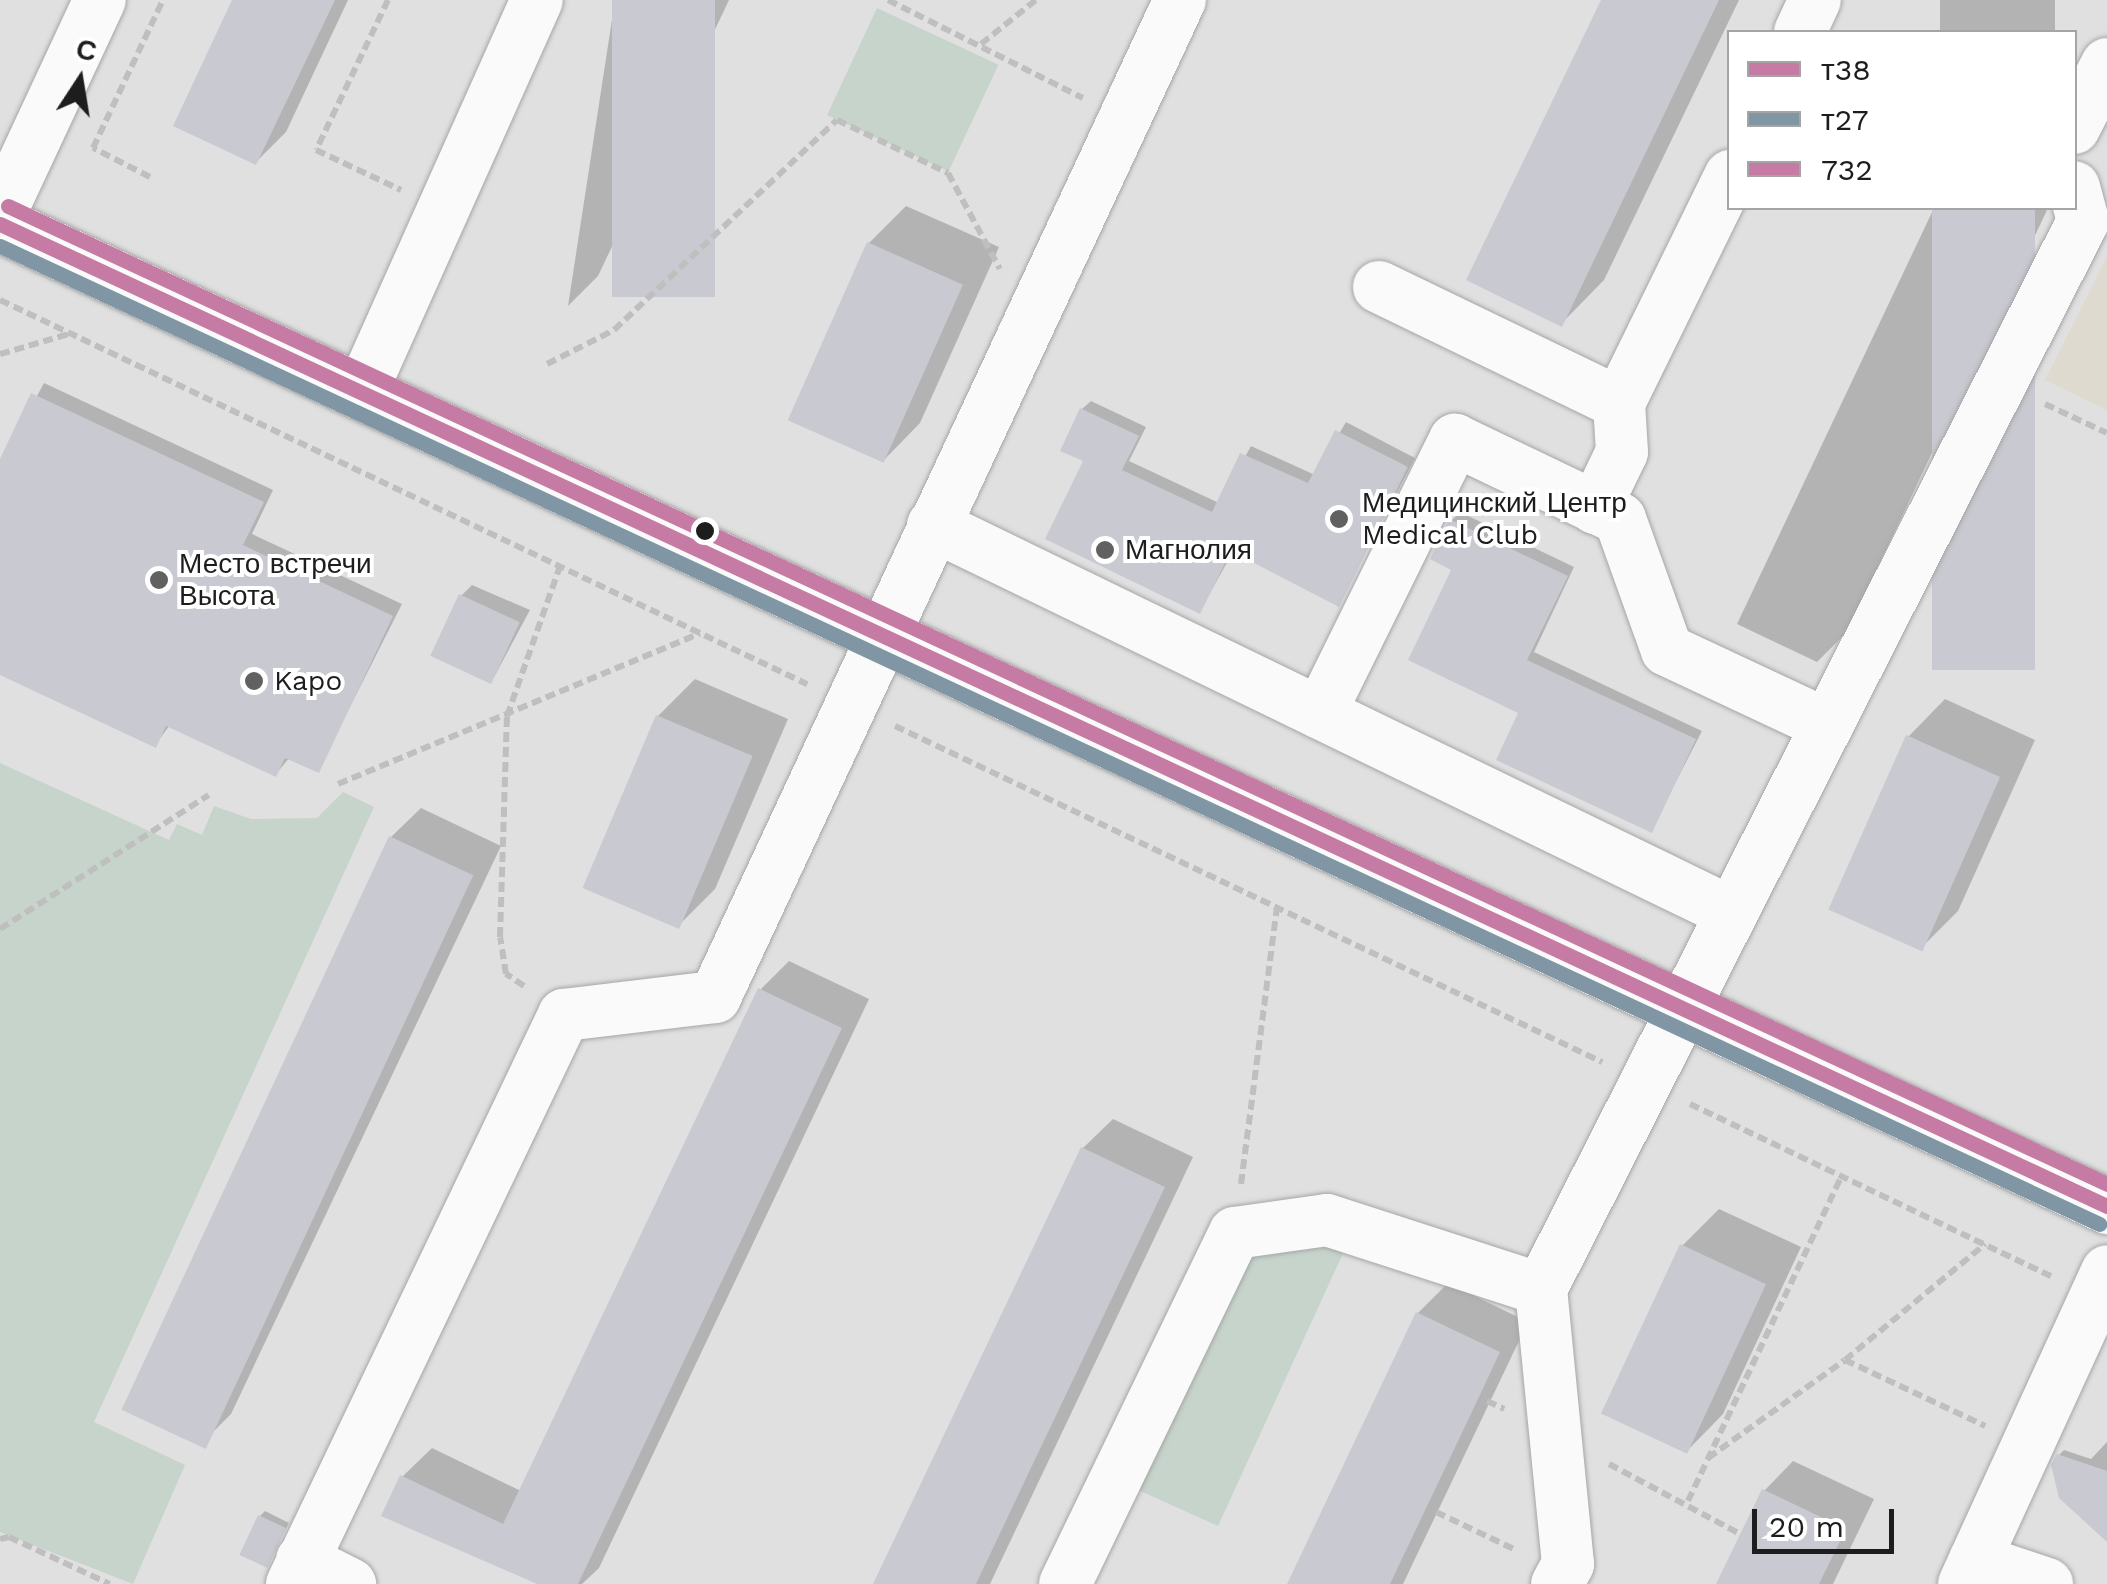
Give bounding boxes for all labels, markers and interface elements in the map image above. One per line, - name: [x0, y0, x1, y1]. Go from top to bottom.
- north arrow: [30, 30, 130, 130]
- legend: [1727, 30, 2077, 210]
- text: С: [73, 32, 100, 68]
- text: т38: [1821, 52, 1871, 87]
- text: т27: [1821, 102, 1868, 137]
- text: 732: [1821, 152, 1873, 187]
- place label: Медицинский Центр Medical Club: [1362, 486, 1627, 552]
- marker: Медицинский Центр Medical Club: [1326, 506, 1352, 532]
- unlabelled marker: [695, 521, 715, 541]
- place label: Магнолия: [1125, 533, 1252, 567]
- marker: Магнолия: [1094, 539, 1116, 561]
- place label: Место встречи Высота: [179, 547, 372, 613]
- marker: Место встречи Высота: [148, 569, 170, 591]
- place label: Kapo: [274, 664, 342, 698]
- marker: Kapo: [243, 670, 265, 692]
- scale bar: [1757, 1489, 1900, 1551]
- text: 20 m: [1769, 1509, 1844, 1544]

